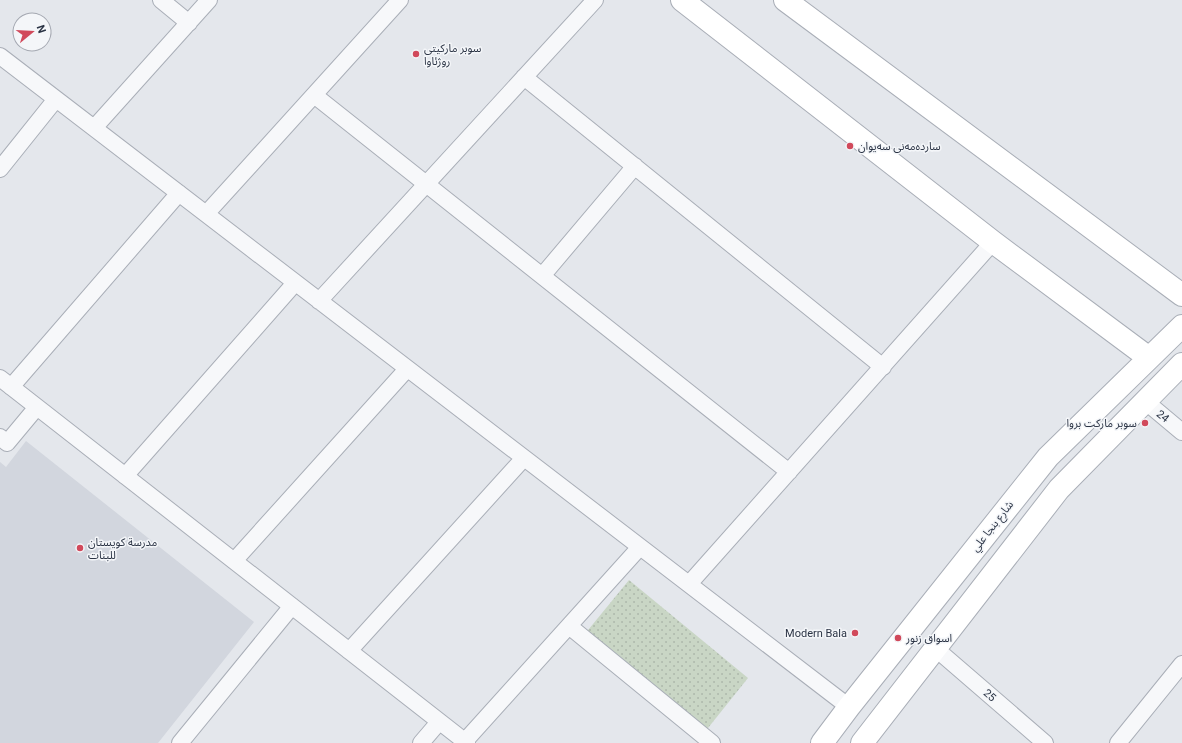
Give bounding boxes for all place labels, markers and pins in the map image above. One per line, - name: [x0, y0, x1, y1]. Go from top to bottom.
- place label: سوبر ماركيتى روژئاوا: [424, 42, 482, 68]
- marker: سوبر ماركيتى روژئاوا: [411, 49, 421, 59]
- place label: ساردەمەنی سەیوان: [858, 140, 941, 153]
- marker: ساردەمەنی سەیوان: [845, 141, 855, 151]
- place label: سوبر ماركت بروا: [1066, 417, 1137, 430]
- marker: سوبر ماركت بروا: [1140, 418, 1150, 428]
- place label: مدرسة كويستان للبنات: [88, 536, 157, 562]
- marker: مدرسة كويستان للبنات: [75, 543, 85, 553]
- place label: Modern Bala: [785, 627, 847, 640]
- marker: Modern Bala: [850, 628, 860, 638]
- place label: اسواق زنور: [905, 632, 952, 645]
- marker: اسواق زنور: [893, 633, 903, 643]

